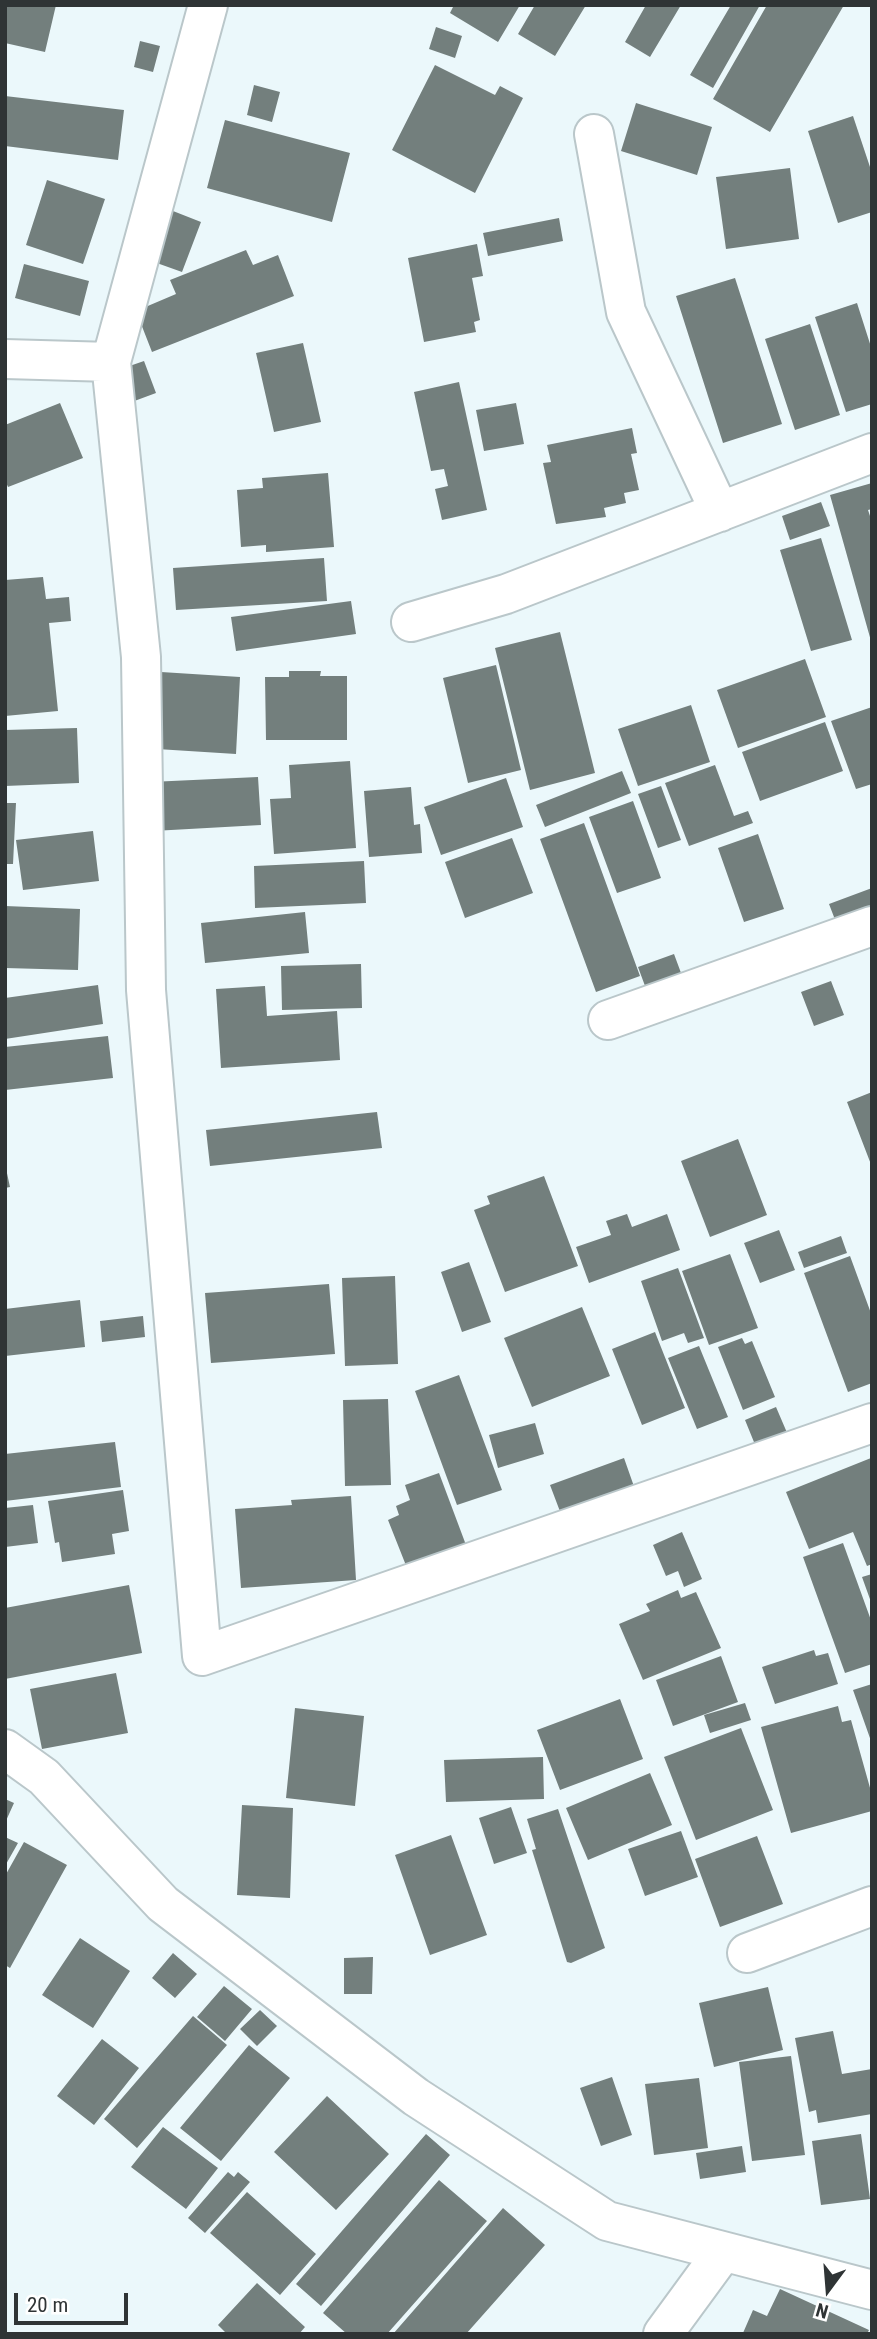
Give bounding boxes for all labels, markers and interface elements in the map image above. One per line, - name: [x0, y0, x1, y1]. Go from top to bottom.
- north arrow: [793, 2255, 863, 2325]
- scale bar: [18, 2280, 131, 2324]
- text: 20 m: [27, 2293, 68, 2317]
- text: N: [813, 2298, 831, 2323]

